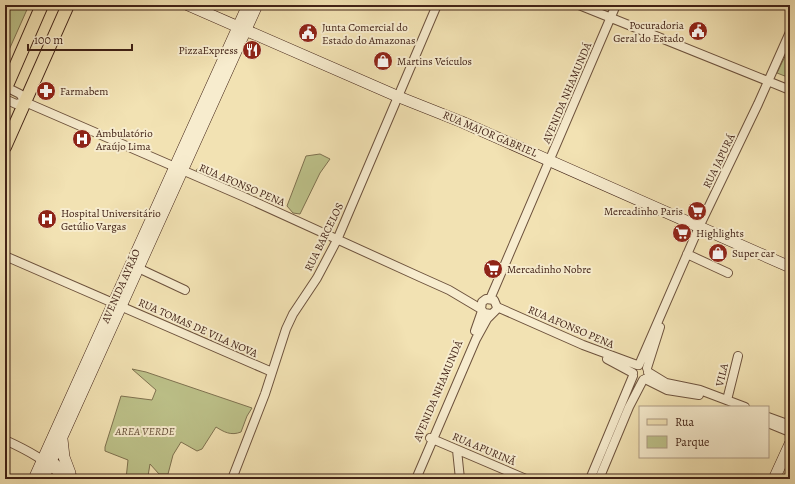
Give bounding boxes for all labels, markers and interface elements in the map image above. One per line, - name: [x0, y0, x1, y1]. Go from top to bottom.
- place label: Pocuradoria Geral do Estado: [613, 18, 685, 46]
- place label: Junta Comercial do Estado do Amazonas: [322, 20, 415, 48]
- public building icon: Pocuradoria Geral do Estado: [687, 20, 709, 42]
- public building icon: Junta Comercial do Estado do Amazonas: [297, 22, 319, 44]
- scale bar: [28, 26, 132, 52]
- text: 100 m: [34, 32, 63, 48]
- restaurant icon: PizzaExpress: [241, 39, 263, 61]
- street label: AVENIDA NHAMUNDÁ: [538, 40, 595, 147]
- place label: PizzaExpress: [179, 43, 238, 58]
- shop icon: Martins Veículos: [372, 50, 394, 72]
- place label: Martins Veículos: [397, 54, 472, 69]
- pharmacy icon: Farmabem: [35, 80, 57, 102]
- place label: Farmabem: [60, 84, 108, 99]
- street label: RUA MAJOR GABRIEL: [440, 107, 540, 161]
- place label: Ambulatório Araújo Lima: [95, 126, 153, 154]
- hospital icon: Ambulatório Araújo Lima: [71, 128, 93, 150]
- street label: RUA JAPURÁ: [699, 131, 739, 191]
- street label: RUA AFONSO PENA: [197, 160, 288, 210]
- street label: RUA BARCELOS: [301, 200, 347, 274]
- supermarket icon: Mercadinho Paris: [686, 200, 708, 222]
- place label: Mercadinho Paris: [604, 204, 683, 219]
- place label: Hospital Universitário Getúlio Vargas: [61, 206, 161, 234]
- hospital icon: Hospital Universitário Getúlio Vargas: [36, 208, 58, 230]
- supermarket icon: Highlights: [671, 222, 693, 244]
- place label: Highlights: [696, 226, 744, 241]
- shop icon: Super car: [707, 242, 729, 264]
- street label: AVENIDA AYRÃO: [98, 246, 144, 326]
- place label: Super car: [732, 246, 775, 261]
- supermarket icon: Mercadinho Nobre: [482, 258, 504, 280]
- place label: Mercadinho Nobre: [507, 262, 591, 277]
- street label: RUA TOMAS DE VILA NOVA: [136, 295, 261, 361]
- street label: RUA AFONSO PENA: [526, 302, 617, 352]
- street label: AVENIDA NHAMUNDÁ: [409, 338, 466, 445]
- street label: VILA: [712, 362, 732, 389]
- legend: [639, 406, 769, 458]
- text: Rua: [675, 414, 694, 430]
- park label: AREA VERDE: [114, 424, 176, 439]
- street label: RUA APURINÃ: [450, 429, 518, 469]
- text: Parque: [675, 434, 710, 450]

